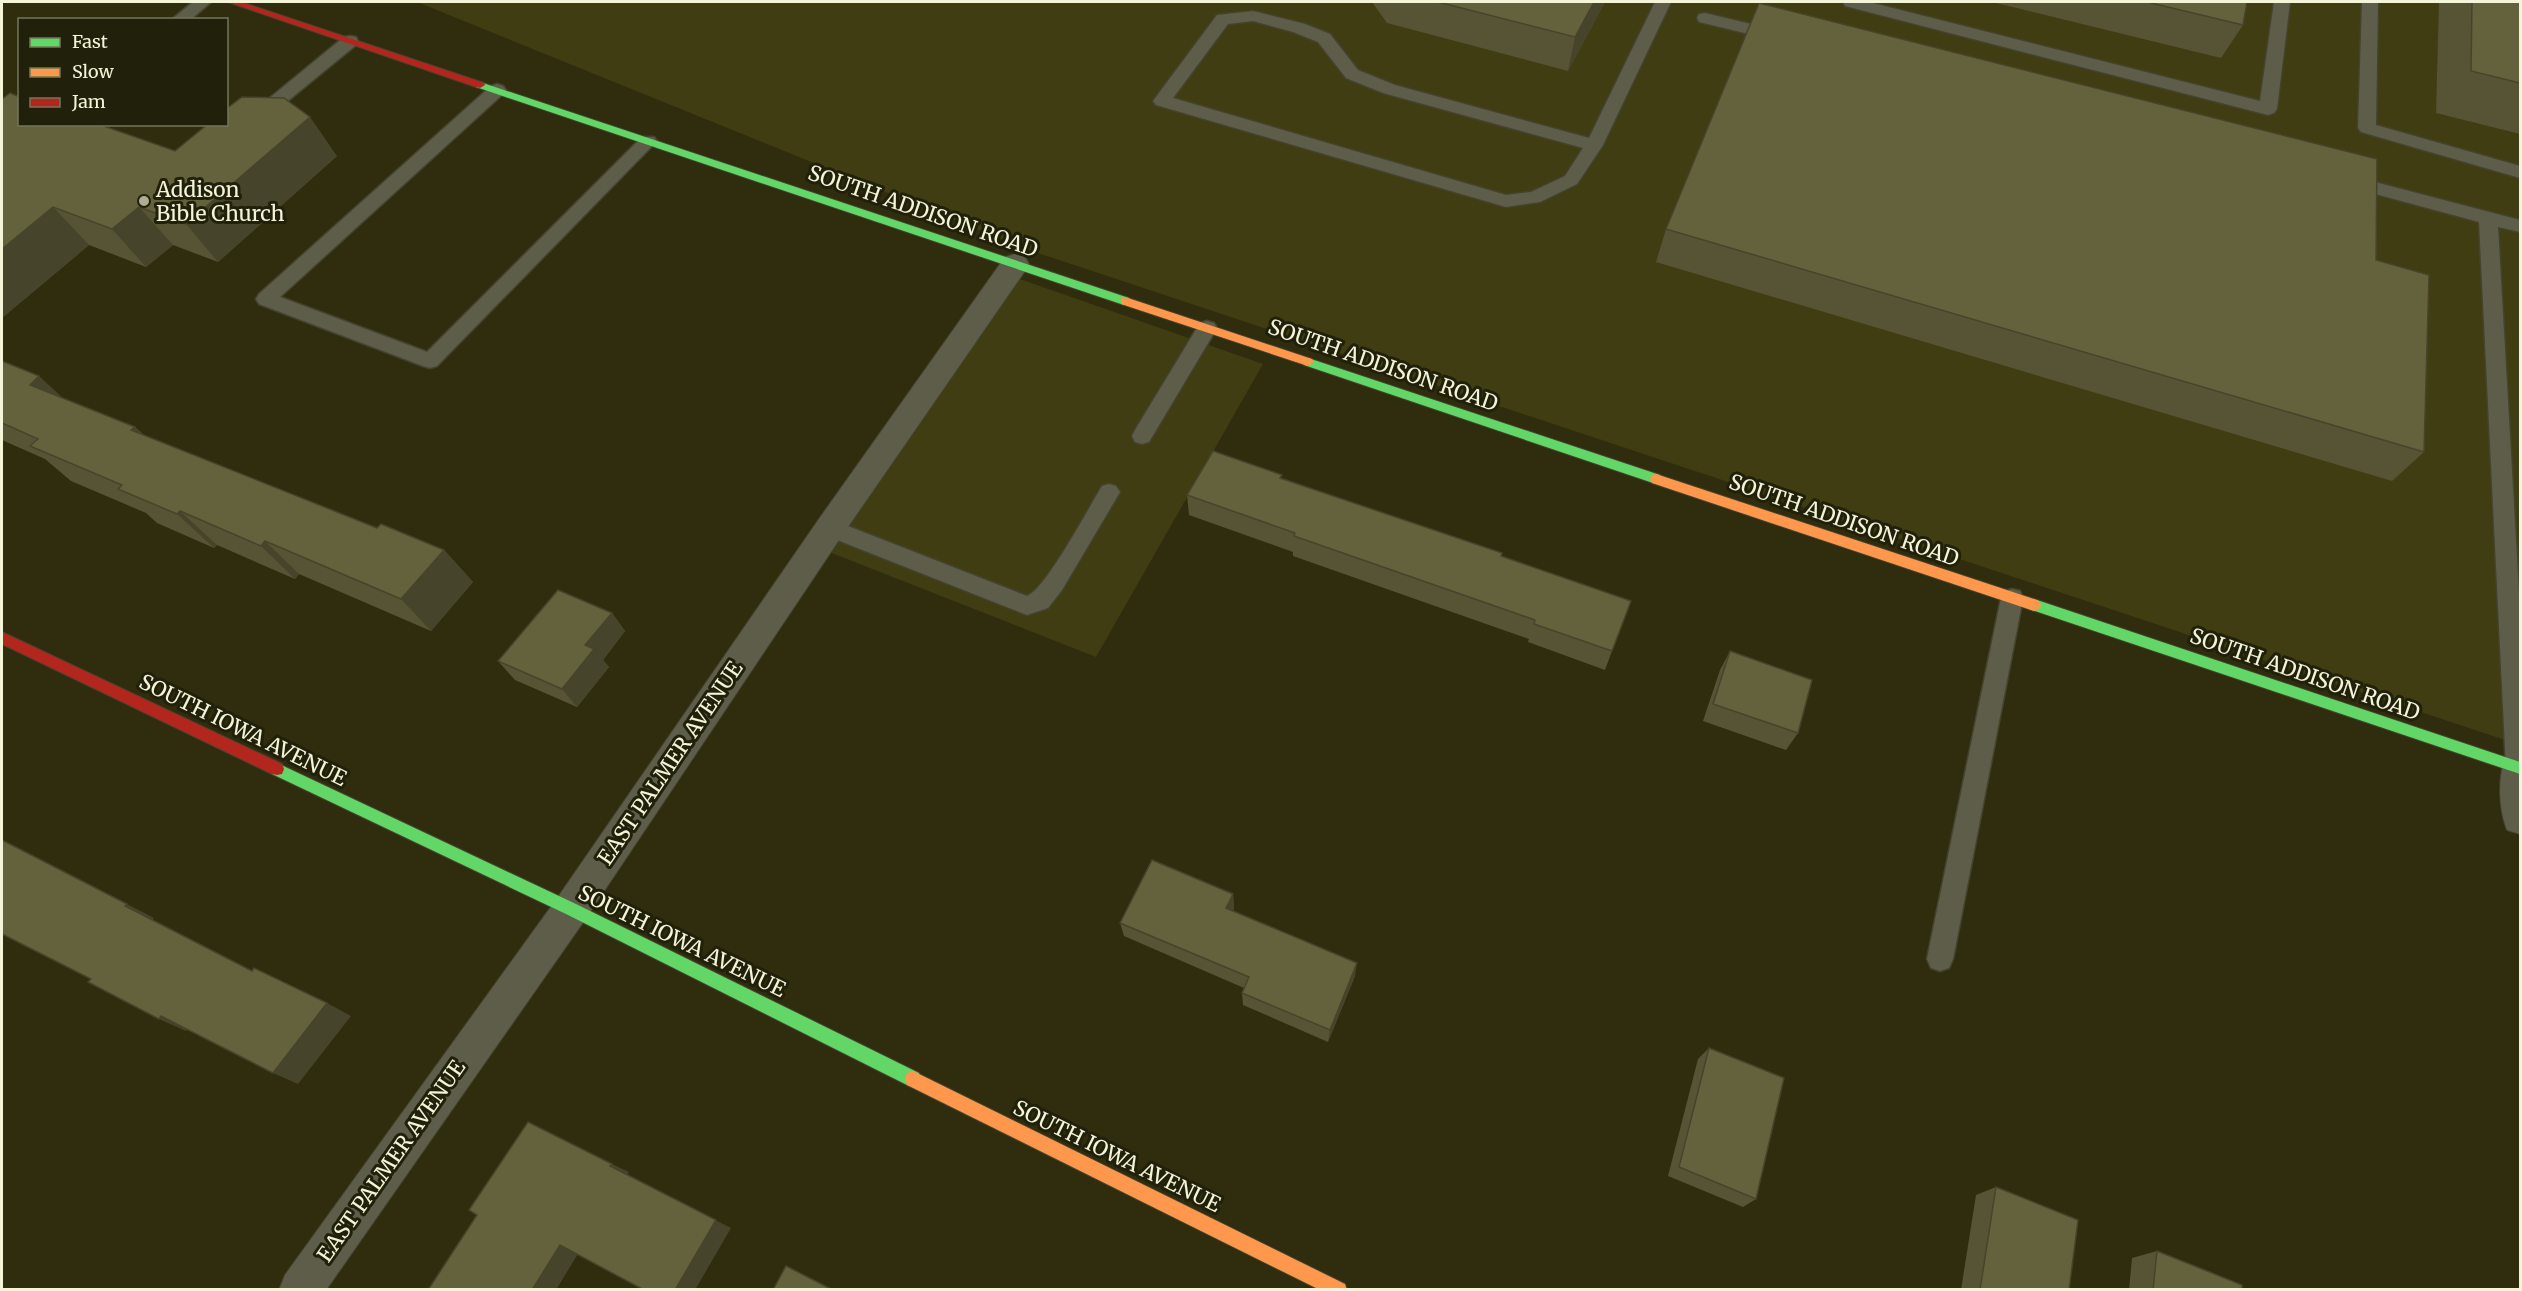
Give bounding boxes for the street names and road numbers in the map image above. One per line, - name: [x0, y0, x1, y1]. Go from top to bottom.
- street label: SOUTH ADDISON ROAD: [804, 159, 1042, 263]
- street label: SOUTH ADDISON ROAD: [1264, 313, 1502, 417]
- street label: SOUTH ADDISON ROAD: [1725, 468, 1963, 572]
- street label: SOUTH ADDISON ROAD: [2186, 622, 2424, 726]
- street label: EAST PALMER AVENUE: [592, 655, 749, 870]
- street label: SOUTH IOWA AVENUE: [135, 668, 352, 792]
- street label: SOUTH IOWA AVENUE: [574, 879, 791, 1003]
- street label: EAST PALMER AVENUE: [311, 1054, 471, 1267]
- street label: SOUTH IOWA AVENUE: [1009, 1094, 1226, 1218]

